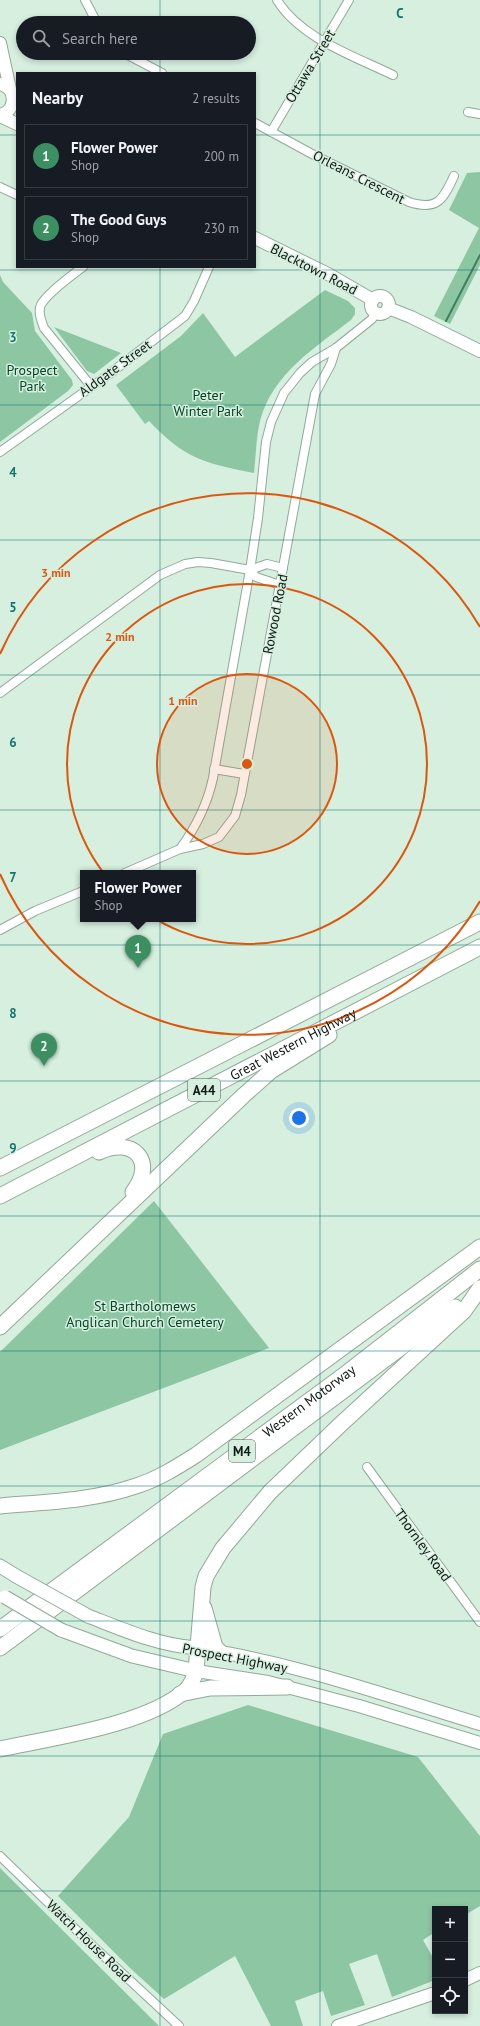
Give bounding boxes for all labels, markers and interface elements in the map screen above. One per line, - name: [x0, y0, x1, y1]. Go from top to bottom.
- text: C: [396, 5, 404, 22]
- search box: [16, 16, 256, 60]
- street label: Ottawa Street: [281, 26, 339, 106]
- icon: search: [30, 27, 52, 49]
- text: Search here: [62, 29, 138, 48]
- text: Nearby: [32, 87, 83, 109]
- text: 2 results: [192, 90, 240, 107]
- text: Flower Power: [71, 138, 158, 157]
- street label: Orleans Crescent: [310, 146, 408, 208]
- text: 1: [42, 148, 50, 165]
- text: 200 m: [204, 148, 239, 165]
- text: Shop: [71, 157, 99, 174]
- text: The Good Guys: [71, 210, 167, 229]
- text: 2: [42, 220, 50, 237]
- text: 230 m: [204, 220, 239, 237]
- text: Shop: [71, 229, 99, 246]
- street label: Blacktown Road: [267, 239, 361, 299]
- text: 3: [9, 329, 17, 346]
- street label: Aldgate Street: [75, 335, 155, 400]
- park label: Prospect Park: [6, 361, 58, 395]
- park label: Peter Winter Park: [174, 386, 243, 420]
- text: 4: [9, 464, 17, 481]
- text: 3 min: [41, 565, 71, 580]
- street label: Rowood Road: [258, 572, 292, 656]
- text: 5: [9, 599, 17, 616]
- text: 2 min: [105, 629, 135, 644]
- text: 1 min: [168, 693, 198, 708]
- text: 6: [9, 734, 17, 751]
- centre of rings: [240, 757, 254, 771]
- text: 7: [9, 869, 17, 886]
- popup: [80, 870, 196, 922]
- text: Flower Power: [95, 878, 181, 897]
- text: Shop: [95, 897, 123, 914]
- pin: 1: [125, 935, 151, 968]
- street label: Great Western Highway: [227, 1004, 360, 1084]
- text: 8: [9, 1005, 17, 1022]
- pin: 2: [31, 1033, 57, 1066]
- road number: A44: [188, 1079, 220, 1101]
- your location: [289, 1108, 309, 1128]
- text: 9: [9, 1140, 17, 1157]
- park label: St Bartholomews Anglican Church Cemetery: [66, 1297, 224, 1331]
- street label: Western Motorway: [259, 1360, 359, 1441]
- road number: M4: [229, 1440, 255, 1462]
- street label: Thornley Road: [391, 1505, 455, 1585]
- street label: Prospect Highway: [181, 1639, 290, 1677]
- street label: Watch House Road: [43, 1896, 135, 1986]
- map controls: [432, 1906, 468, 2014]
- button: +: [432, 1906, 468, 1942]
- button: −: [432, 1942, 468, 1978]
- button: locate: [432, 1978, 468, 2014]

